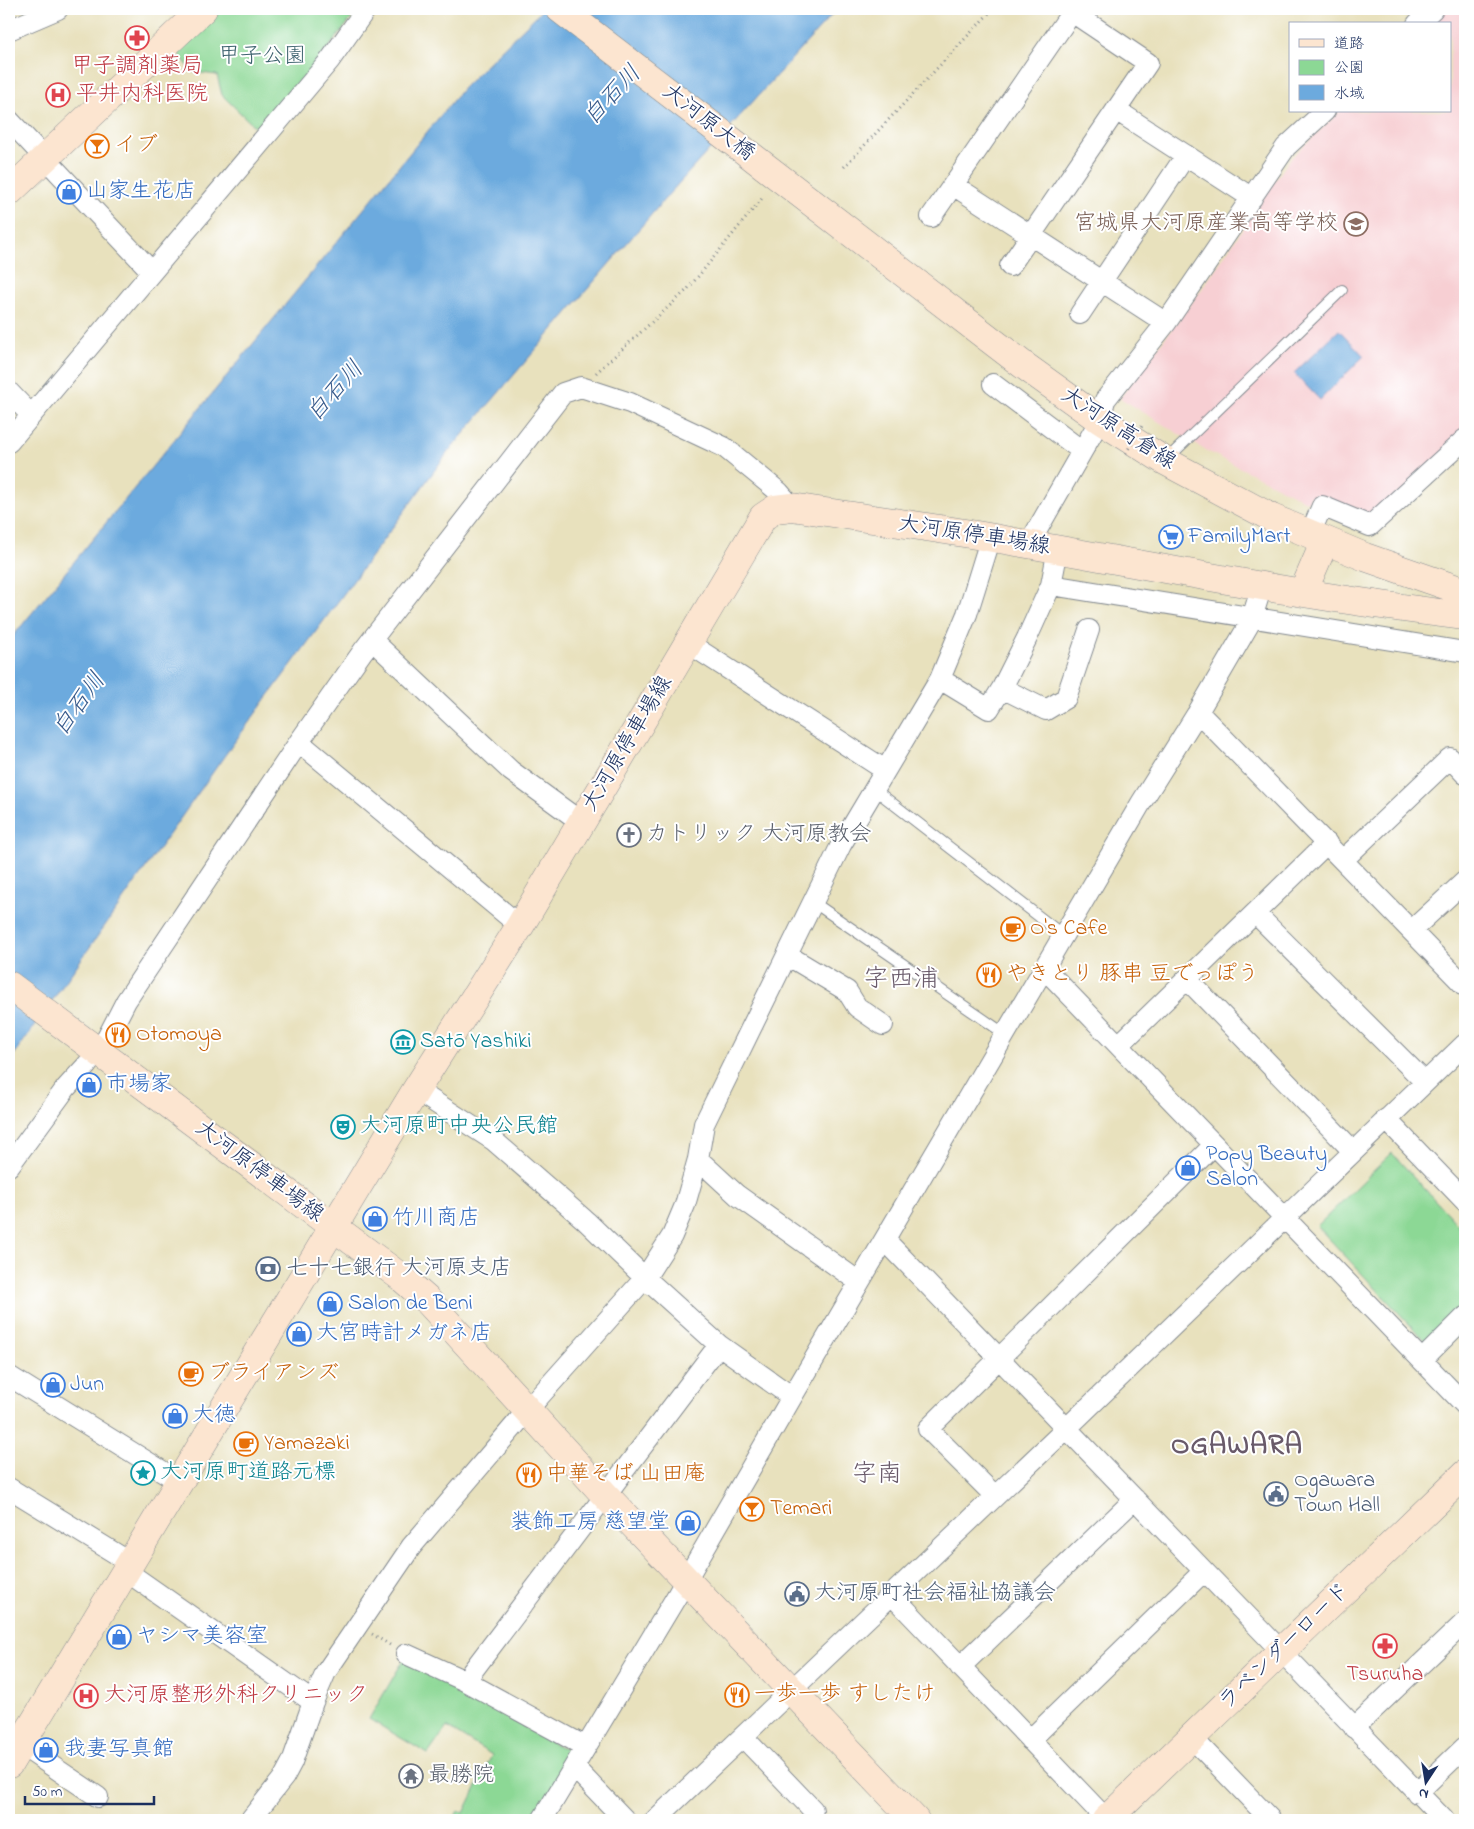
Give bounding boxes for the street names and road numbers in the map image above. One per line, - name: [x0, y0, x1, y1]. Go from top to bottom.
- street label: 大河原大橋: [655, 77, 761, 169]
- street label: 大河原高倉線: [1054, 380, 1182, 478]
- street label: 大河原停車場線: [895, 508, 1053, 564]
- street label: 大河原停車場線: [575, 670, 681, 818]
- street label: 大河原停車場線: [188, 1113, 330, 1231]
- street label: ラベンダーロード: [1212, 1576, 1358, 1718]

